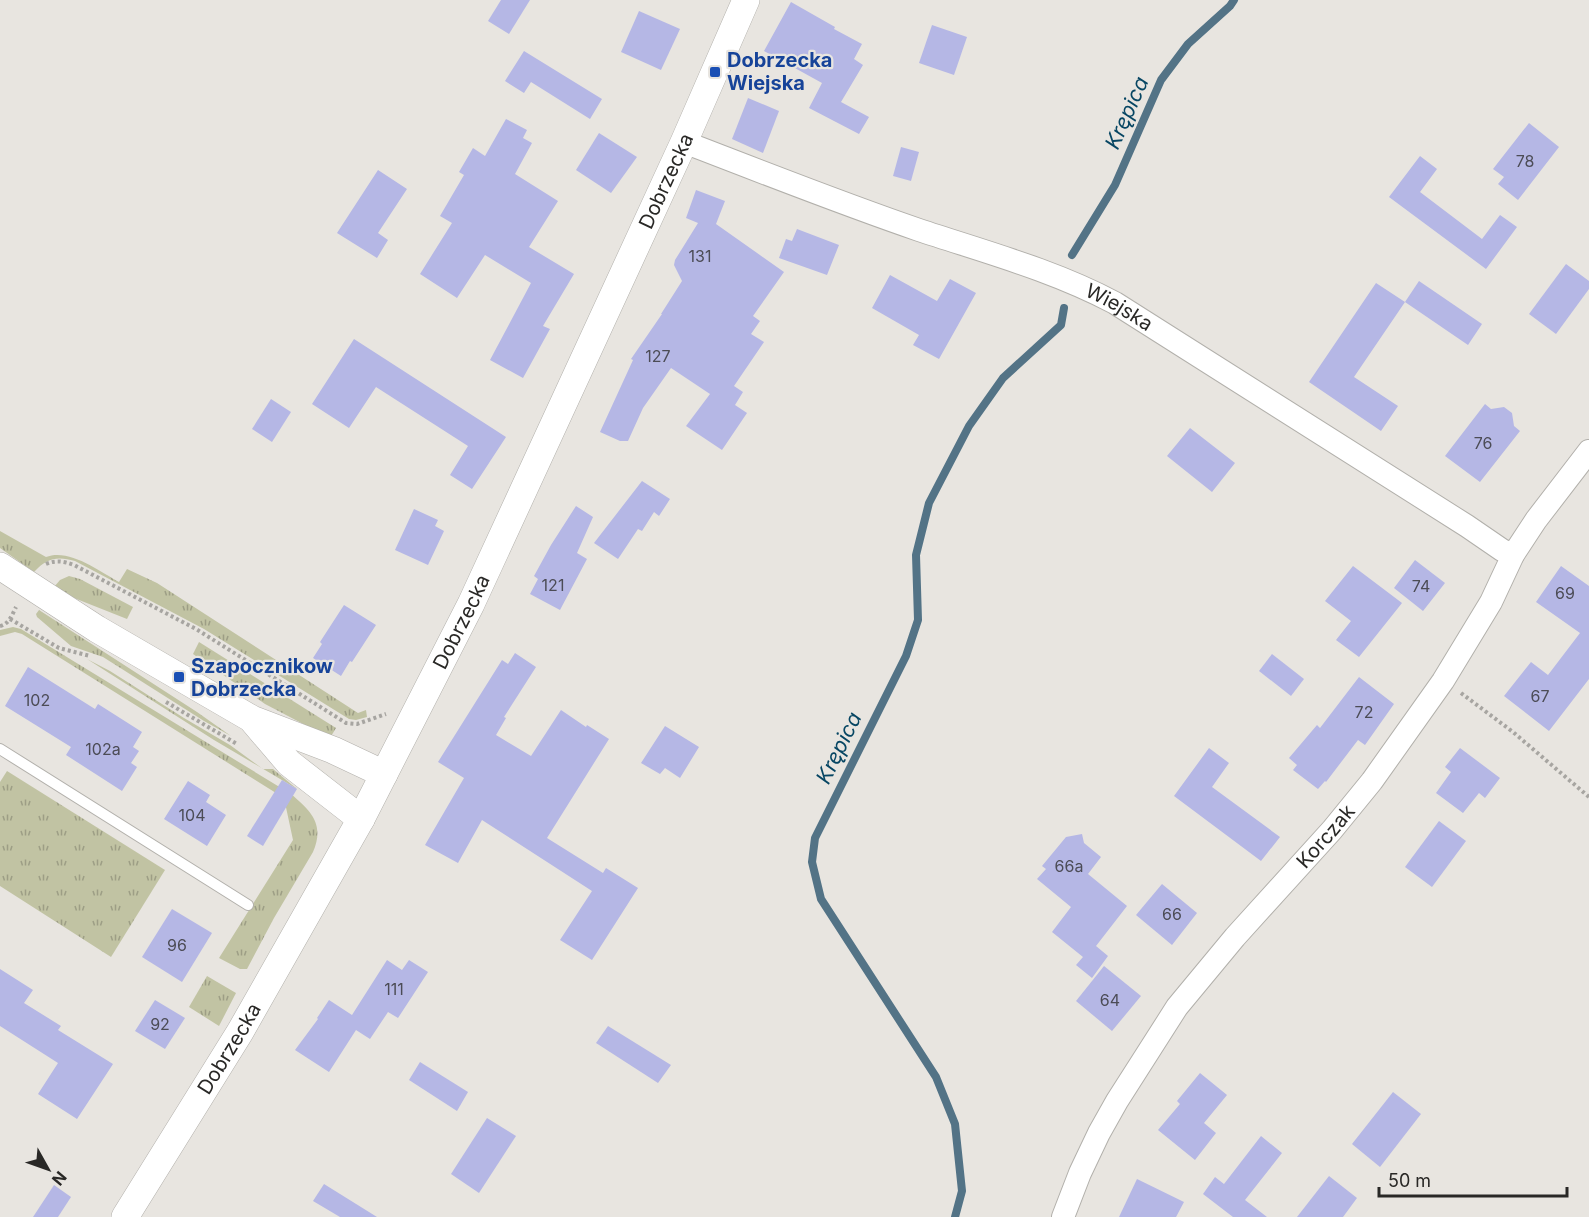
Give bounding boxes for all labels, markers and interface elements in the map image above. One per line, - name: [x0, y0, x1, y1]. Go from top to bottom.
- place label: Dobrzecka Wiejska: [727, 48, 832, 95]
- marker: Dobrzecka Wiejska: [708, 65, 722, 79]
- water label: Krępica: [1100, 73, 1154, 153]
- street label: Dobrzecka: [634, 130, 698, 233]
- house number: 78: [1516, 151, 1534, 171]
- house number: 131: [689, 246, 711, 266]
- street label: Wiejska: [1082, 278, 1157, 336]
- house number: 127: [645, 346, 671, 366]
- house number: 76: [1474, 433, 1492, 453]
- street label: Dobrzecka: [428, 571, 495, 673]
- house number: 121: [542, 575, 564, 595]
- house number: 74: [1412, 576, 1430, 596]
- house number: 69: [1555, 583, 1575, 603]
- place label: Szapocznikow Dobrzecka: [191, 654, 333, 701]
- marker: Szapocznikow Dobrzecka: [172, 670, 186, 684]
- house number: 67: [1531, 686, 1549, 706]
- house number: 102: [24, 690, 50, 710]
- house number: 72: [1355, 702, 1373, 722]
- water label: Krępica: [811, 708, 867, 788]
- house number: 102a: [85, 739, 121, 759]
- street label: Korczak: [1291, 800, 1360, 873]
- house number: 104: [179, 805, 205, 825]
- house number: 66a: [1055, 856, 1083, 876]
- house number: 66: [1162, 904, 1182, 924]
- house number: 96: [167, 935, 187, 955]
- house number: 111: [384, 979, 404, 999]
- house number: 64: [1100, 990, 1120, 1010]
- street label: Dobrzecka: [192, 999, 266, 1099]
- house number: 92: [150, 1014, 170, 1034]
- north arrow: [18, 1139, 78, 1199]
- scale bar: [1379, 1160, 1566, 1198]
- text: N: [48, 1168, 71, 1190]
- text: 50 m: [1388, 1170, 1431, 1191]

